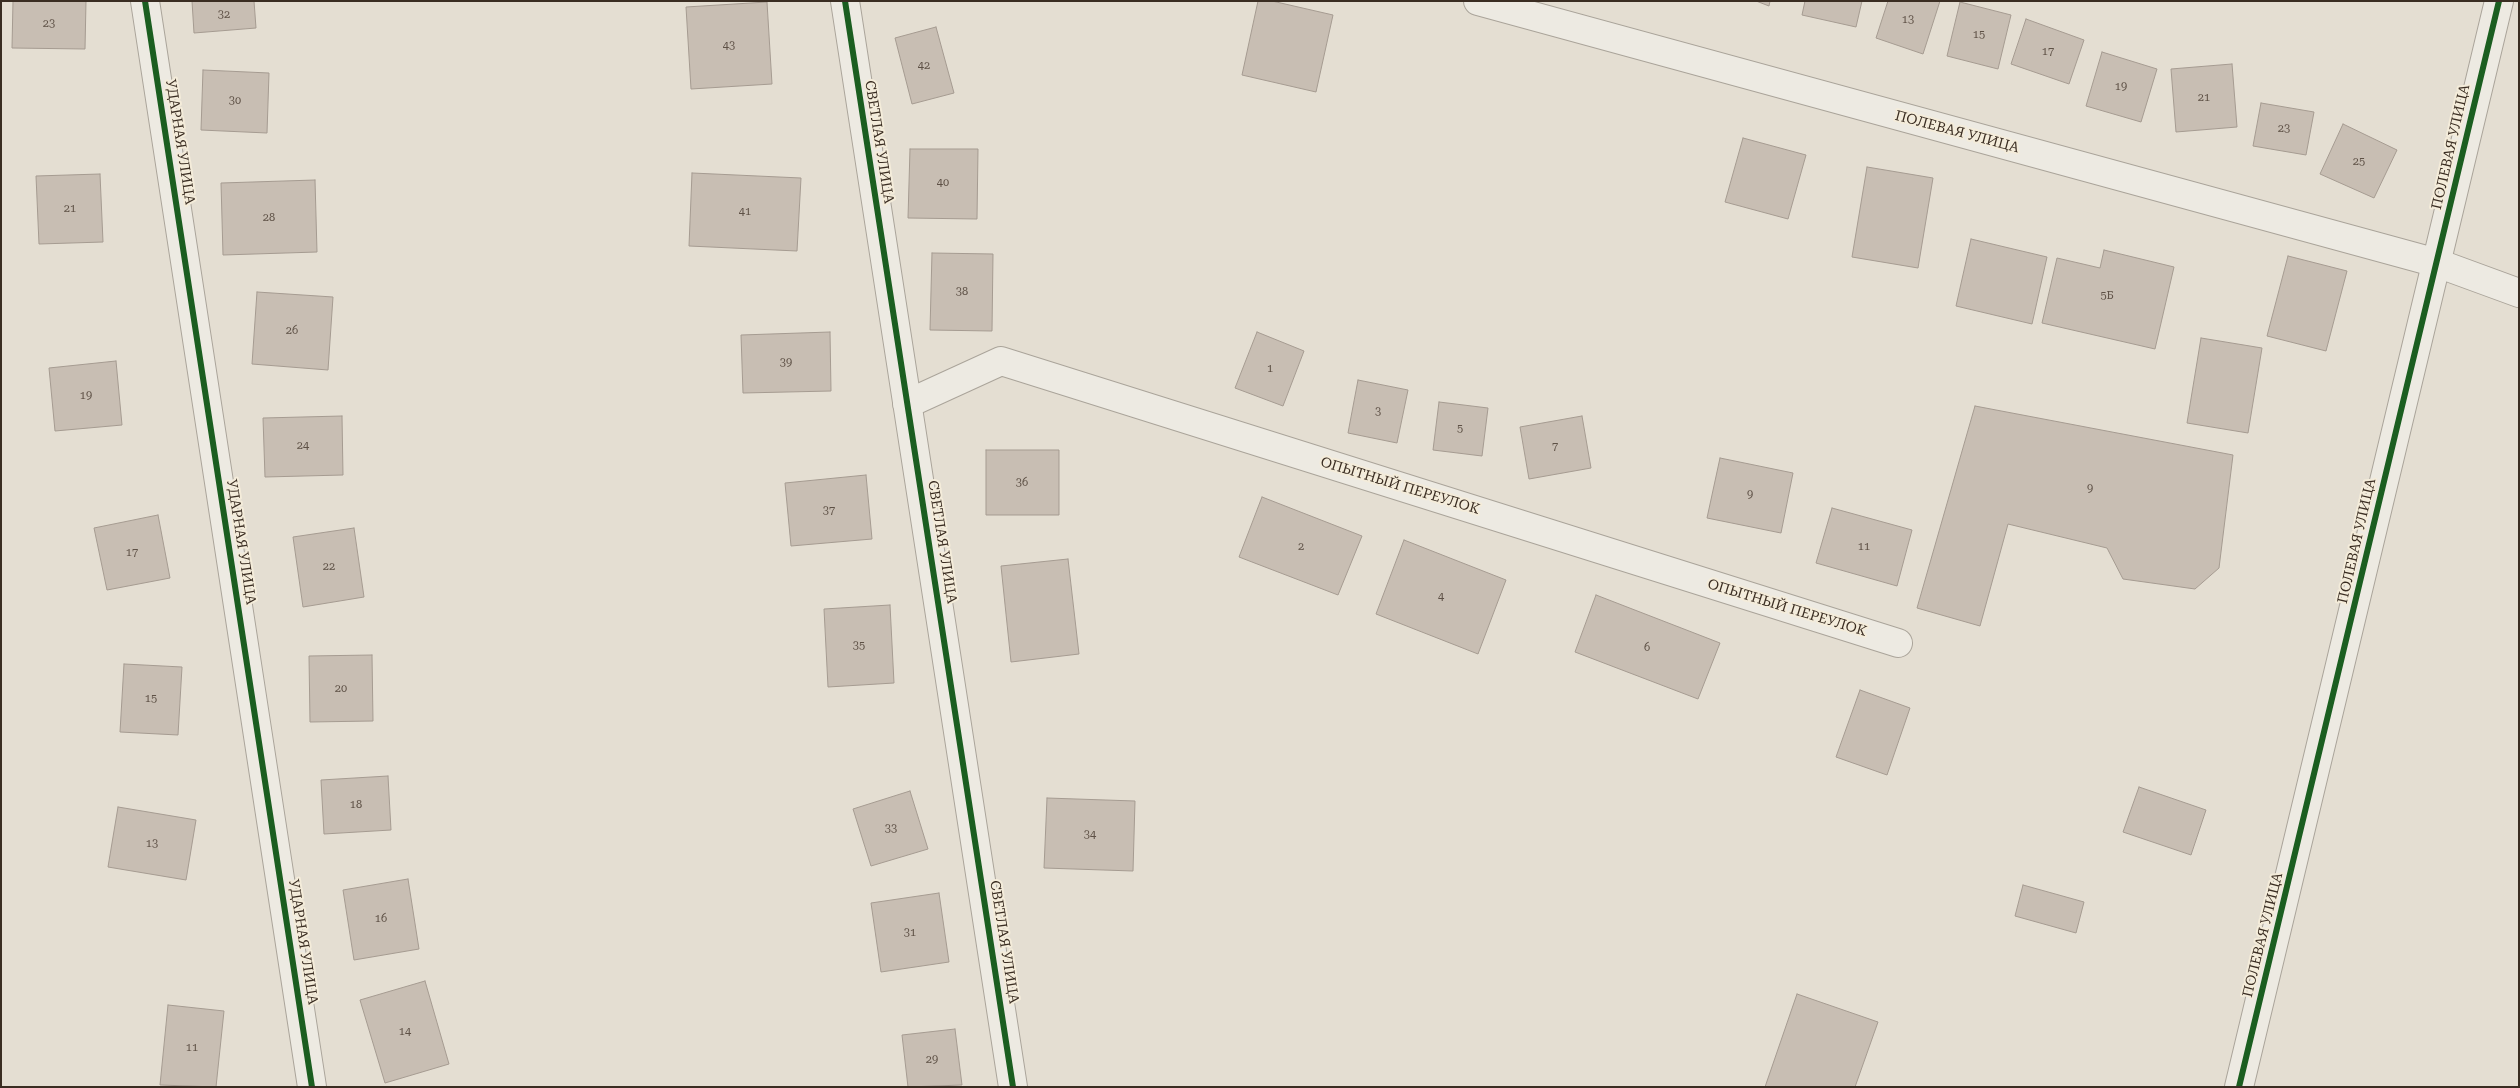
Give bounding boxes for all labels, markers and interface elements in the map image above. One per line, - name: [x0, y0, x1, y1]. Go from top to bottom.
- house number: 32: [218, 8, 230, 22]
- house number: 13: [1902, 13, 1914, 27]
- house number: 23: [43, 17, 55, 31]
- house number: 15: [1973, 28, 1985, 42]
- house number: 43: [723, 39, 735, 53]
- house number: 17: [2042, 45, 2054, 59]
- house number: 42: [918, 59, 930, 73]
- street label: УДАРНАЯ УЛИЦА: [162, 78, 198, 206]
- street label: СВЕТЛАЯ УЛИЦА: [861, 79, 897, 205]
- house number: 19: [2115, 80, 2127, 94]
- street label: ПОЛЕВАЯ УЛИЦА: [2428, 83, 2474, 211]
- house number: 21: [2198, 91, 2210, 105]
- house number: 30: [229, 94, 241, 108]
- street label: ПОЛЕВАЯ УЛИЦА: [1893, 107, 2021, 157]
- house number: 23: [2278, 122, 2290, 136]
- house number: 25: [2353, 155, 2365, 169]
- house number: 40: [937, 176, 949, 190]
- house number: 21: [64, 202, 76, 216]
- house number: 41: [739, 205, 751, 219]
- house number: 28: [263, 211, 275, 225]
- house number: 38: [956, 285, 968, 299]
- house number: 5Б: [2100, 289, 2114, 303]
- house number: 26: [286, 324, 298, 338]
- house number: 39: [780, 356, 792, 370]
- house number: 1: [1267, 362, 1273, 376]
- house number: 19: [80, 389, 92, 403]
- house number: 3: [1375, 405, 1381, 419]
- house number: 5: [1457, 422, 1463, 436]
- house number: 24: [297, 439, 309, 453]
- house number: 7: [1552, 440, 1558, 454]
- street label: ОПЫТНЫЙ ПЕРЕУЛОК: [1318, 454, 1482, 518]
- house number: 36: [1016, 476, 1028, 490]
- street label: ПОЛЕВАЯ УЛИЦА: [2334, 477, 2380, 605]
- street label: УДАРНАЯ УЛИЦА: [223, 478, 259, 606]
- street label: СВЕТЛАЯ УЛИЦА: [924, 479, 960, 605]
- house number: 9: [2087, 482, 2093, 496]
- house number: 9: [1747, 488, 1753, 502]
- house number: 37: [823, 504, 835, 518]
- house number: 2: [1298, 540, 1304, 554]
- house number: 11: [1858, 540, 1870, 554]
- house number: 17: [126, 546, 138, 560]
- house number: 22: [323, 560, 335, 574]
- street label: ОПЫТНЫЙ ПЕРЕУЛОК: [1705, 576, 1869, 640]
- house number: 4: [1438, 590, 1444, 604]
- house number: 35: [853, 639, 865, 653]
- house number: 6: [1644, 641, 1650, 655]
- house number: 20: [335, 682, 347, 696]
- house number: 15: [145, 692, 157, 706]
- house number: 18: [350, 798, 362, 812]
- house number: 33: [885, 822, 897, 836]
- house number: 34: [1084, 828, 1096, 842]
- house number: 13: [146, 837, 158, 851]
- street label: ПОЛЕВАЯ УЛИЦА: [2239, 871, 2287, 999]
- street label: УДАРНАЯ УЛИЦА: [285, 878, 321, 1006]
- street label: СВЕТЛАЯ УЛИЦА: [986, 879, 1022, 1005]
- house number: 16: [375, 912, 387, 926]
- house number: 31: [904, 926, 916, 940]
- house number: 14: [399, 1025, 411, 1039]
- house number: 11: [186, 1041, 198, 1055]
- house number: 29: [926, 1053, 938, 1067]

